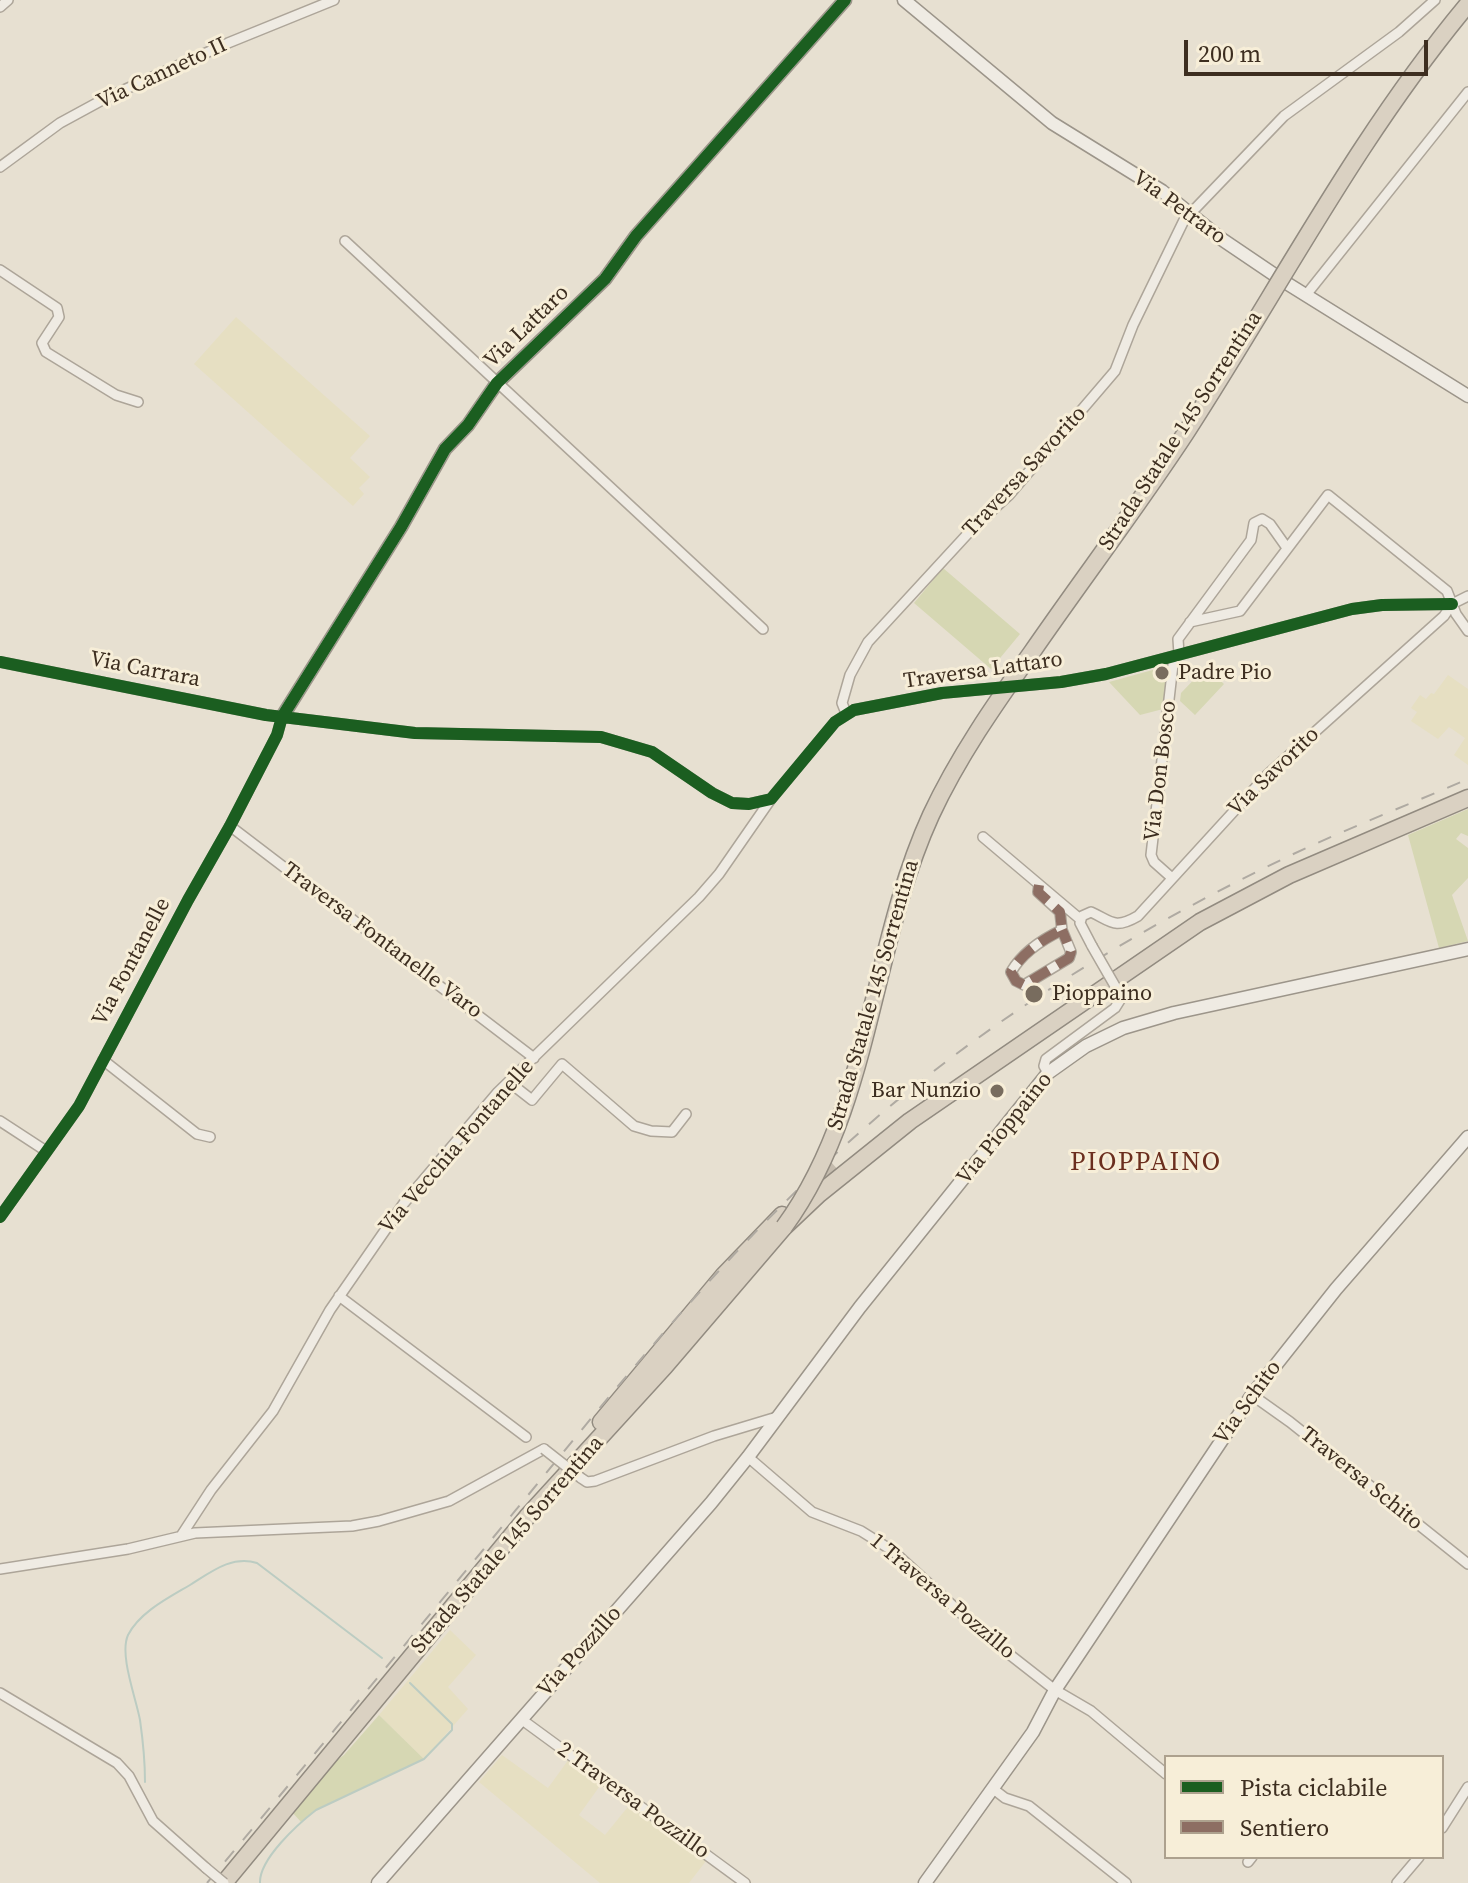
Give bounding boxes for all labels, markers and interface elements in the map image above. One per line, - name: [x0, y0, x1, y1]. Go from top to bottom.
- scale bar: [1188, 24, 1432, 74]
- street label: Via Canneto II: [93, 32, 231, 116]
- text: 200 m: [1198, 37, 1261, 70]
- street label: Via Petraro: [1127, 165, 1231, 251]
- street label: Via Lattaro: [479, 280, 575, 374]
- street label: Strada Statale 145 Sorrentina: [1094, 306, 1268, 556]
- street label: Traversa Savorito: [958, 401, 1092, 543]
- street label: Via Carrara: [88, 646, 202, 694]
- street label: Traversa Lattaro: [902, 647, 1064, 695]
- place label: Padre Pio: [1178, 660, 1272, 686]
- marker: Padre Pio: [1153, 664, 1171, 682]
- street label: Via Don Bosco: [1139, 699, 1183, 843]
- street label: Via Savorito: [1223, 722, 1325, 822]
- street label: Traversa Fontanelle Varo: [277, 857, 487, 1025]
- street label: Strada Statale 145 Sorrentina: [823, 857, 925, 1133]
- street label: Via Fontanelle: [87, 894, 177, 1030]
- place label: Pioppaino: [1052, 981, 1152, 1007]
- marker: Pioppaino: [1023, 983, 1045, 1005]
- street label: Via Vecchia Fontanelle: [374, 1054, 540, 1240]
- street label: Via Pioppaino: [952, 1067, 1058, 1191]
- place label: Bar Nunzio: [871, 1078, 981, 1104]
- marker: Bar Nunzio: [988, 1082, 1006, 1100]
- district label: PIOPPAINO: [1070, 1147, 1222, 1179]
- street label: Via Schito: [1209, 1356, 1287, 1450]
- street label: Traversa Schito: [1294, 1422, 1428, 1536]
- street label: Strada Statale 145 Sorrentina: [406, 1431, 610, 1659]
- street label: 1 Traversa Pozzillo: [864, 1528, 1020, 1666]
- street label: Via Pozzillo: [532, 1601, 628, 1703]
- street label: 2 Traversa Pozzillo: [552, 1737, 714, 1865]
- legend: [1164, 1755, 1444, 1859]
- text: Pista ciclabile: [1240, 1771, 1387, 1804]
- text: Sentiero: [1240, 1811, 1329, 1844]

